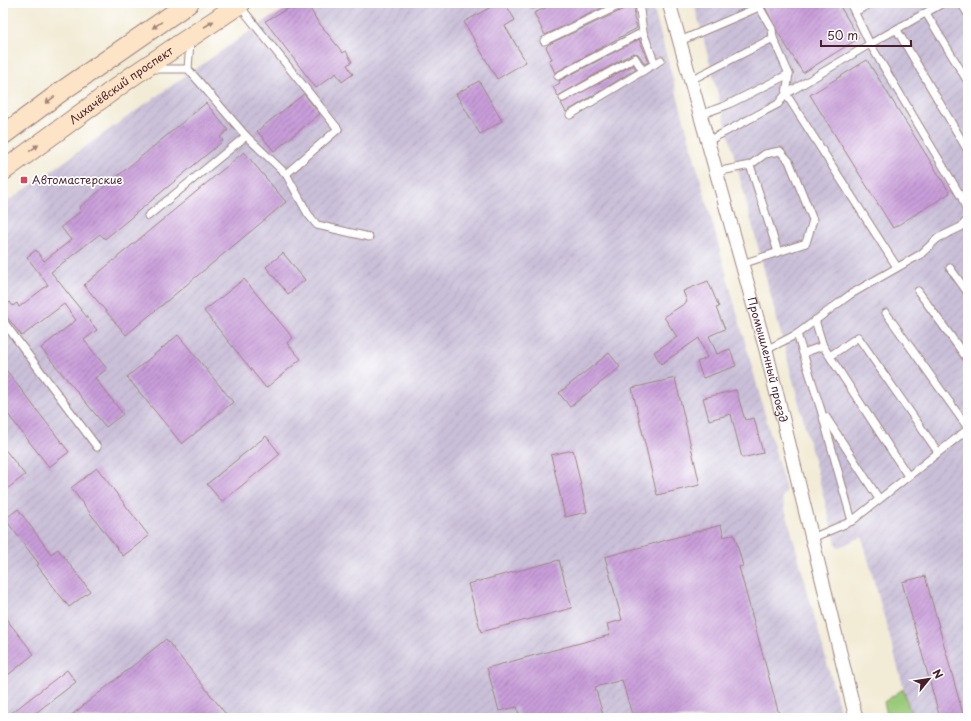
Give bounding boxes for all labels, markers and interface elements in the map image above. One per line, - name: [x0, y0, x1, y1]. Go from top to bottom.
- one-way arrow: [204, 20, 214, 28]
- one-way arrow: [152, 21, 162, 29]
- scale bar: [821, 22, 911, 48]
- text: 50 m: [827, 26, 858, 44]
- street label: Лихачёвский проспект: [65, 42, 177, 128]
- one-way arrow: [45, 95, 56, 104]
- one-way arrow: [29, 144, 40, 152]
- place label: Автомастерские: [32, 171, 122, 188]
- marker: Автомастерские: [19, 175, 29, 185]
- street label: Промышленный проезд: [744, 295, 792, 424]
- north arrow: [909, 659, 949, 699]
- text: N: [929, 666, 948, 682]

